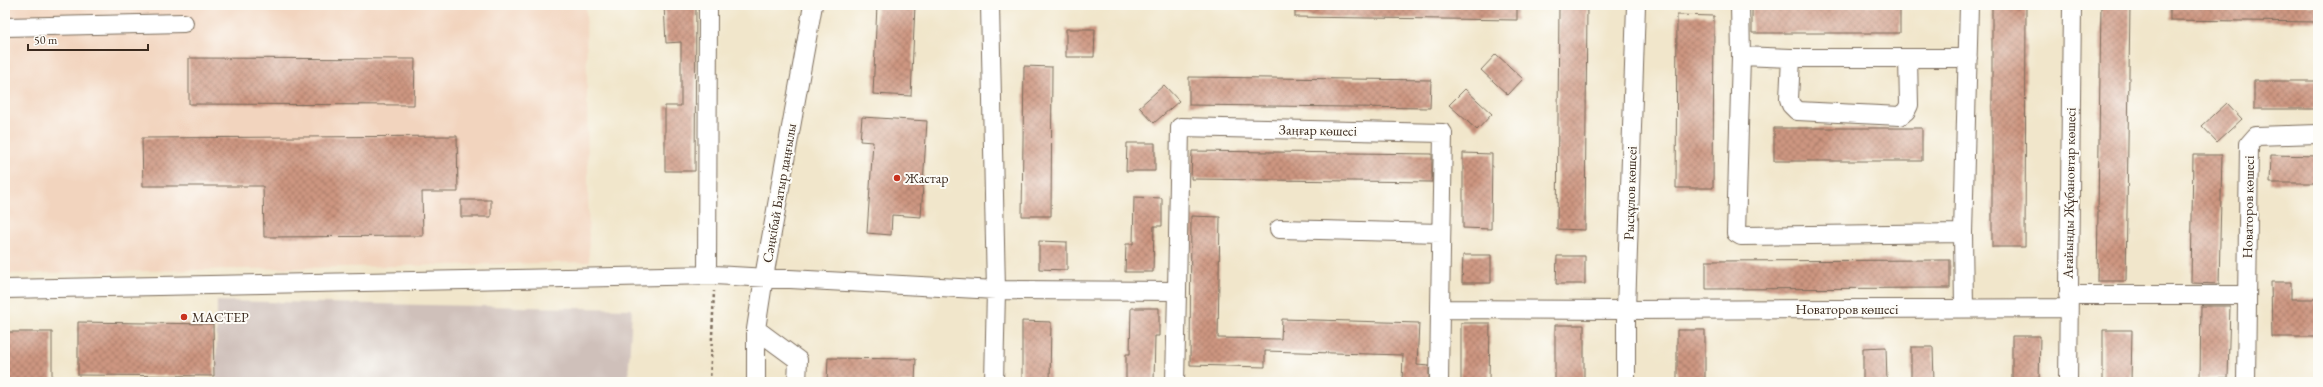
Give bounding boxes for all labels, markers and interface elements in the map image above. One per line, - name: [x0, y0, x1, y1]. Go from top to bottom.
- scale bar: [28, 26, 148, 52]
- text: 50 m: [34, 32, 58, 48]
- street label: Ағайынды Жұбановтар көшесі: [2058, 107, 2080, 280]
- street label: Заңғар көшесі: [1279, 120, 1358, 140]
- street label: Сәңкібай Батыр даңғылы: [758, 121, 800, 264]
- street label: Рысқұлов көшсеі: [1619, 145, 1641, 240]
- street label: Новаторов көшесі: [2238, 155, 2258, 259]
- place label: Жастар: [904, 169, 949, 187]
- marker: Жастар: [892, 173, 902, 183]
- street label: Новаторов көшесі: [1796, 300, 1899, 318]
- place label: МАСТЕР: [192, 308, 249, 326]
- marker: МАСТЕР: [179, 312, 189, 322]

